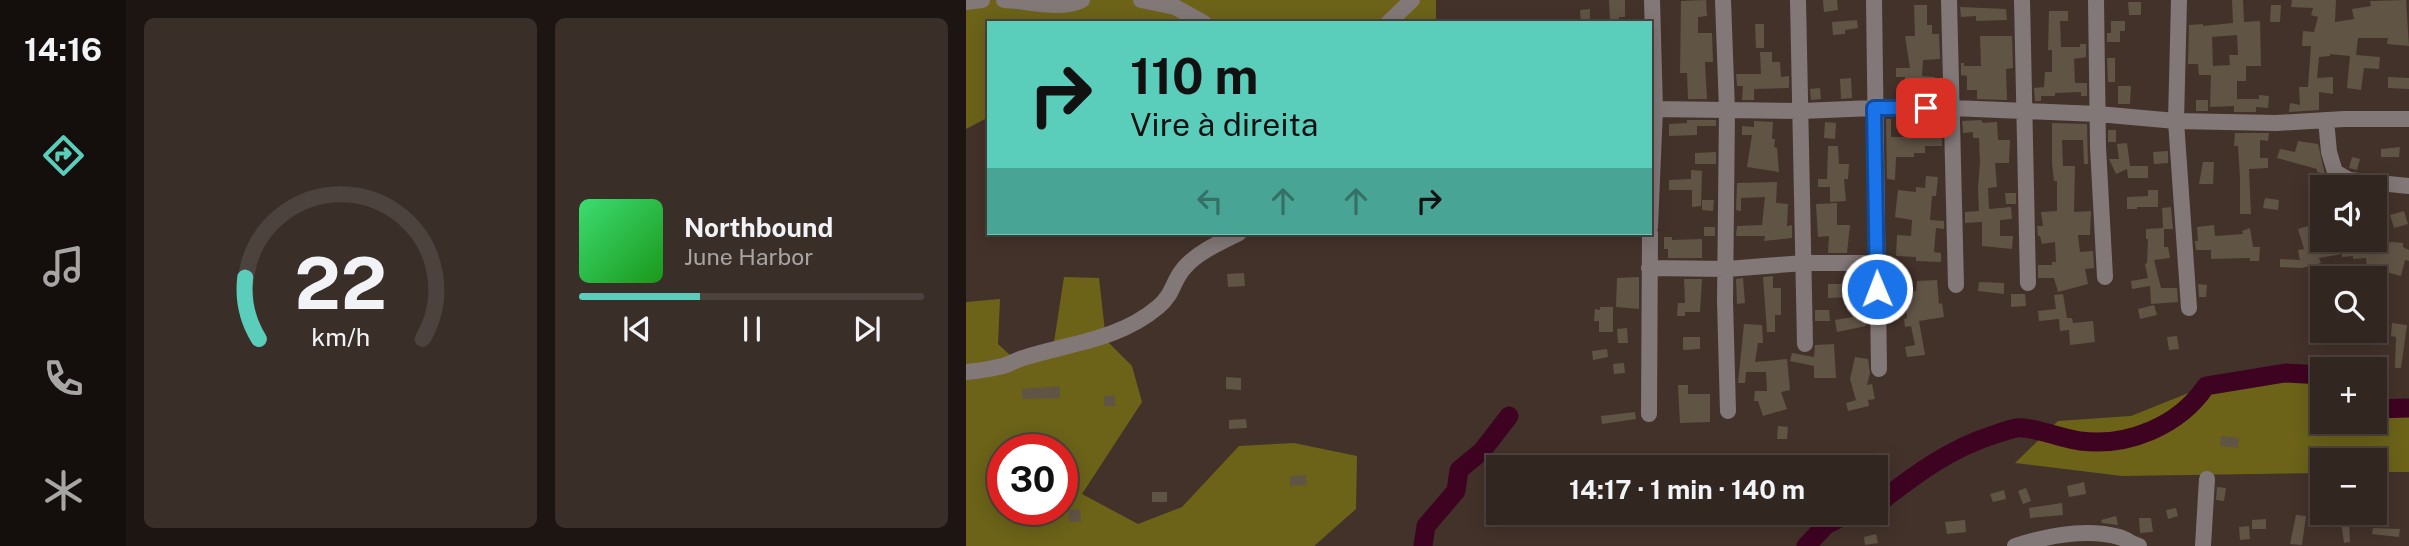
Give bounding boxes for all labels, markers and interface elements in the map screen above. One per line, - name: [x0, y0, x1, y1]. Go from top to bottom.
- text: 14:16: [24, 31, 102, 68]
- text: 110 m: [1130, 47, 1258, 105]
- icon: right: [1015, 49, 1106, 140]
- pin: [1896, 78, 1956, 138]
- icon: arrive: [1907, 89, 1945, 127]
- text: Vire à direita: [1130, 106, 1318, 143]
- icon: directions: [39, 131, 88, 180]
- map controls: [2310, 175, 2387, 525]
- button: sound: [2310, 175, 2387, 252]
- icon: left: [1191, 182, 1229, 220]
- icon: ahead: [1264, 182, 1302, 220]
- icon: ahead: [1337, 182, 1375, 220]
- icon: right: [1410, 182, 1448, 220]
- text: Northbound: [684, 212, 833, 243]
- text: 22: [294, 240, 387, 325]
- icon: music: [39, 242, 88, 291]
- text: June Harbor: [684, 243, 813, 270]
- position arrow: [1840, 252, 1914, 326]
- button: search: [2310, 266, 2387, 343]
- icon: previous: [618, 310, 656, 348]
- icon: pause: [733, 310, 771, 348]
- icon: next: [848, 310, 886, 348]
- text: km/h: [311, 322, 370, 352]
- icon: phone: [39, 354, 88, 403]
- button: +: [2310, 357, 2387, 434]
- speed limit sign: 30: [987, 434, 1078, 525]
- button: −: [2310, 448, 2387, 525]
- icon: climate: [39, 466, 88, 515]
- text: 14:17 · 1 min · 140 m: [1569, 474, 1805, 505]

